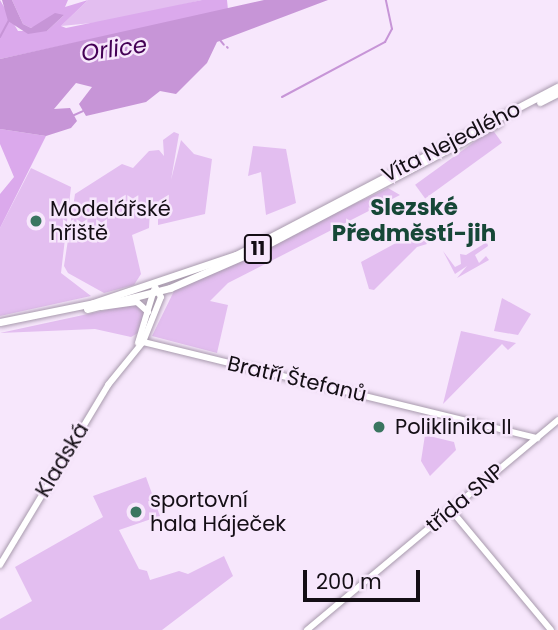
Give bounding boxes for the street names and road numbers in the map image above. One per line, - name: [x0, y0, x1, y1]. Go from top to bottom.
- street label: Víta Nejedlého: [378, 96, 524, 188]
- road number: 11: [242, 233, 274, 264]
- street label: Bratří Štefanů: [225, 351, 369, 407]
- street label: Kladská: [30, 418, 94, 502]
- street label: třída SNP: [421, 458, 509, 538]

